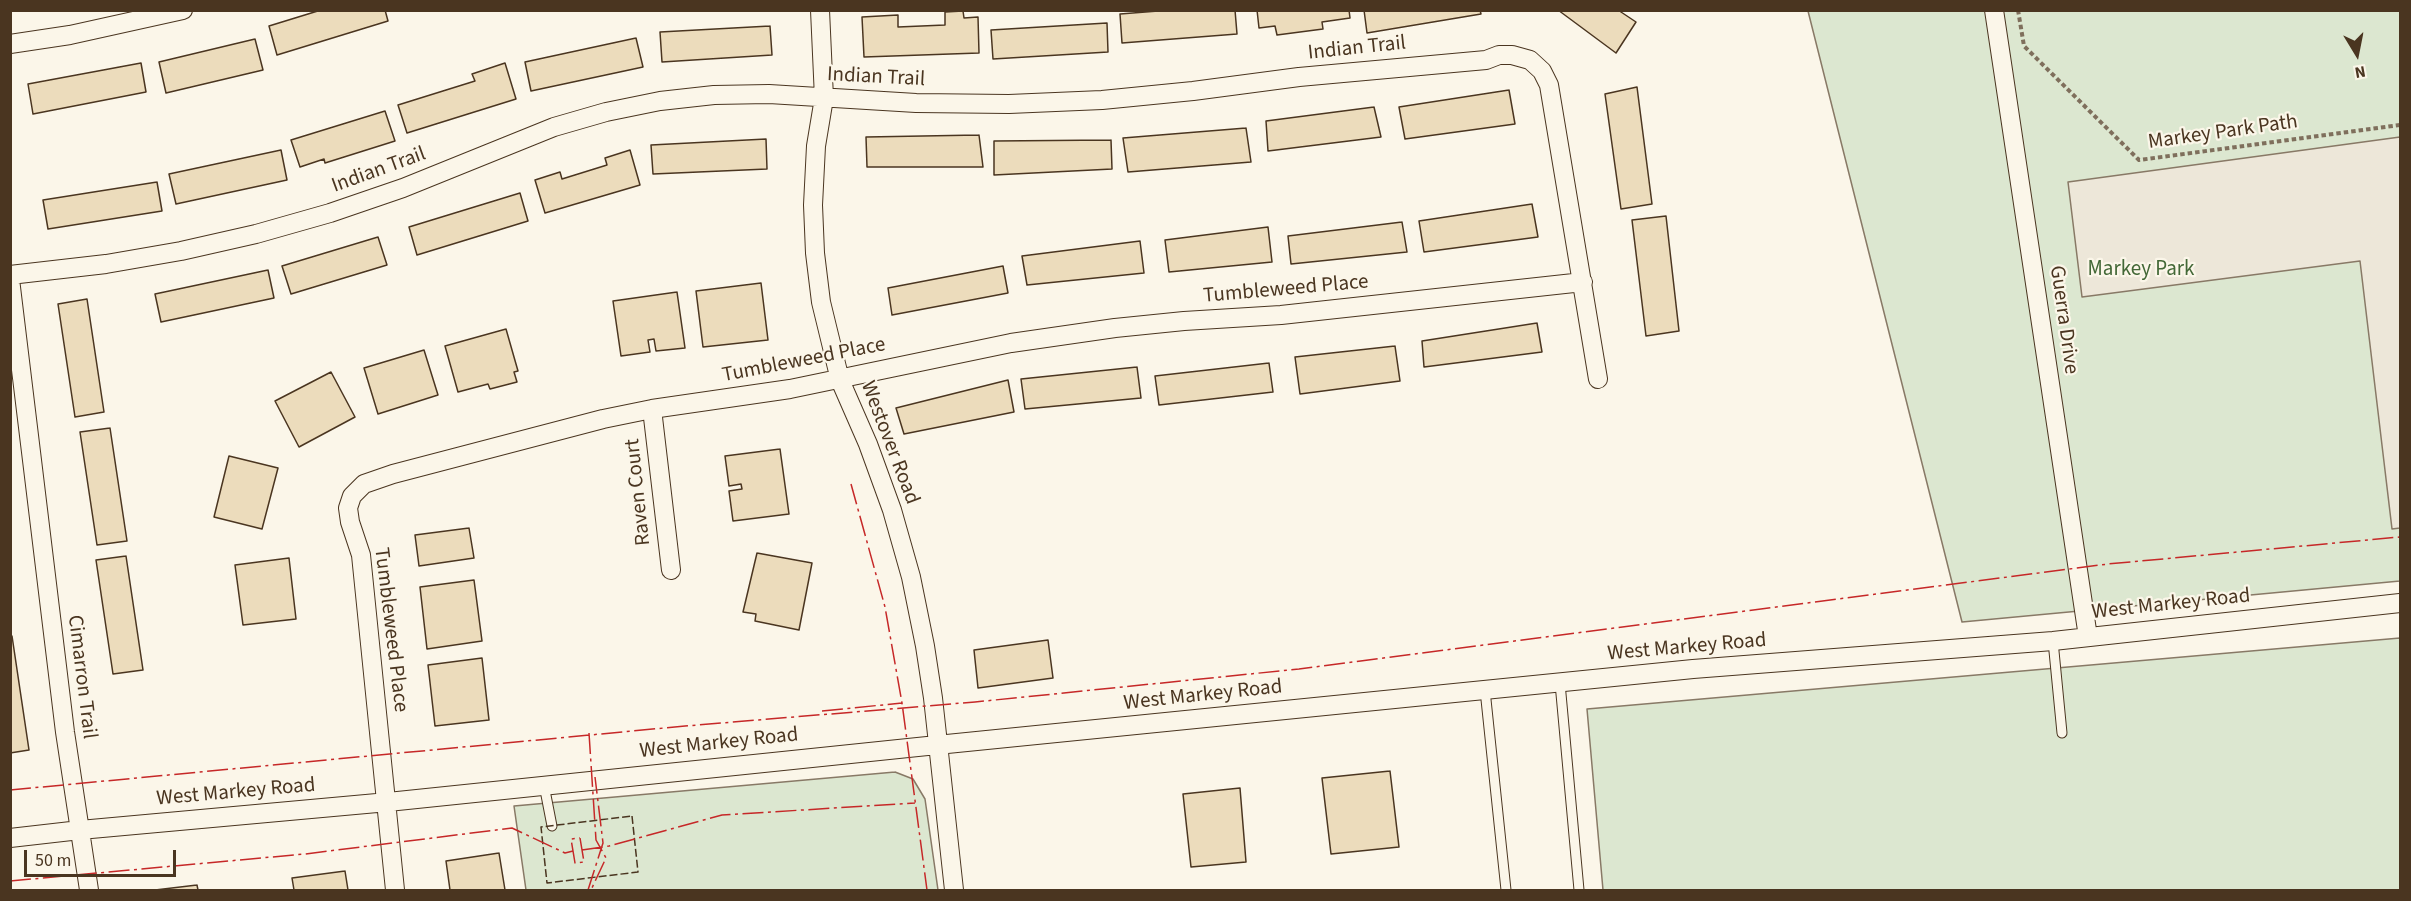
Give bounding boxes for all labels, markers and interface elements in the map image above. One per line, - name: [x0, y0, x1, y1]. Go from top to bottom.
- north arrow: [2327, 24, 2387, 84]
- street label: Indian Trail: [1307, 31, 1407, 67]
- text: N: [2353, 60, 2367, 83]
- street label: Indian Trail: [826, 63, 926, 93]
- street label: Markey Park Path: [2147, 110, 2299, 156]
- street label: Indian Trail: [329, 142, 429, 200]
- park label: Markey Park: [2088, 257, 2194, 283]
- street label: Guerra Drive: [2043, 264, 2083, 376]
- street label: Tumbleweed Place: [1202, 270, 1370, 310]
- street label: Tumbleweed Place: [720, 333, 888, 389]
- street label: Westover Road: [854, 378, 924, 508]
- street label: Raven Court: [621, 437, 657, 547]
- street label: Tumbleweed Place: [367, 546, 413, 714]
- street label: West Markey Road: [2090, 584, 2252, 626]
- street label: Cimarron Trail: [61, 614, 101, 740]
- street label: West Markey Road: [1607, 629, 1767, 667]
- street label: West Markey Road: [1122, 675, 1284, 717]
- street label: West Markey Road: [638, 723, 800, 765]
- street label: West Markey Road: [156, 774, 316, 812]
- scale bar: [27, 838, 178, 876]
- text: 50 m: [35, 848, 71, 873]

